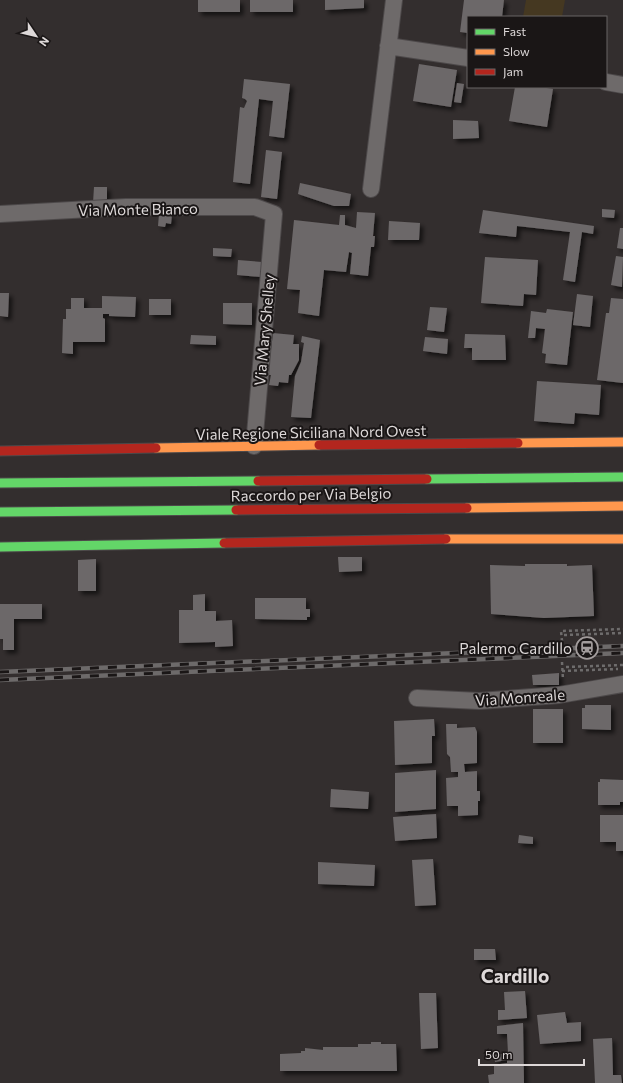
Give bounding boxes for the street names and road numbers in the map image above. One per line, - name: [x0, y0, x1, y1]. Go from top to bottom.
- street label: Via Monte Bianco: [78, 199, 198, 219]
- street label: Via Mary Shelley: [250, 273, 278, 387]
- street label: Viale Regione Siciliana Nord Ovest: [195, 421, 427, 443]
- street label: Raccordo per Via Belgio: [230, 484, 392, 504]
- street label: Via Monreale: [474, 685, 566, 709]

